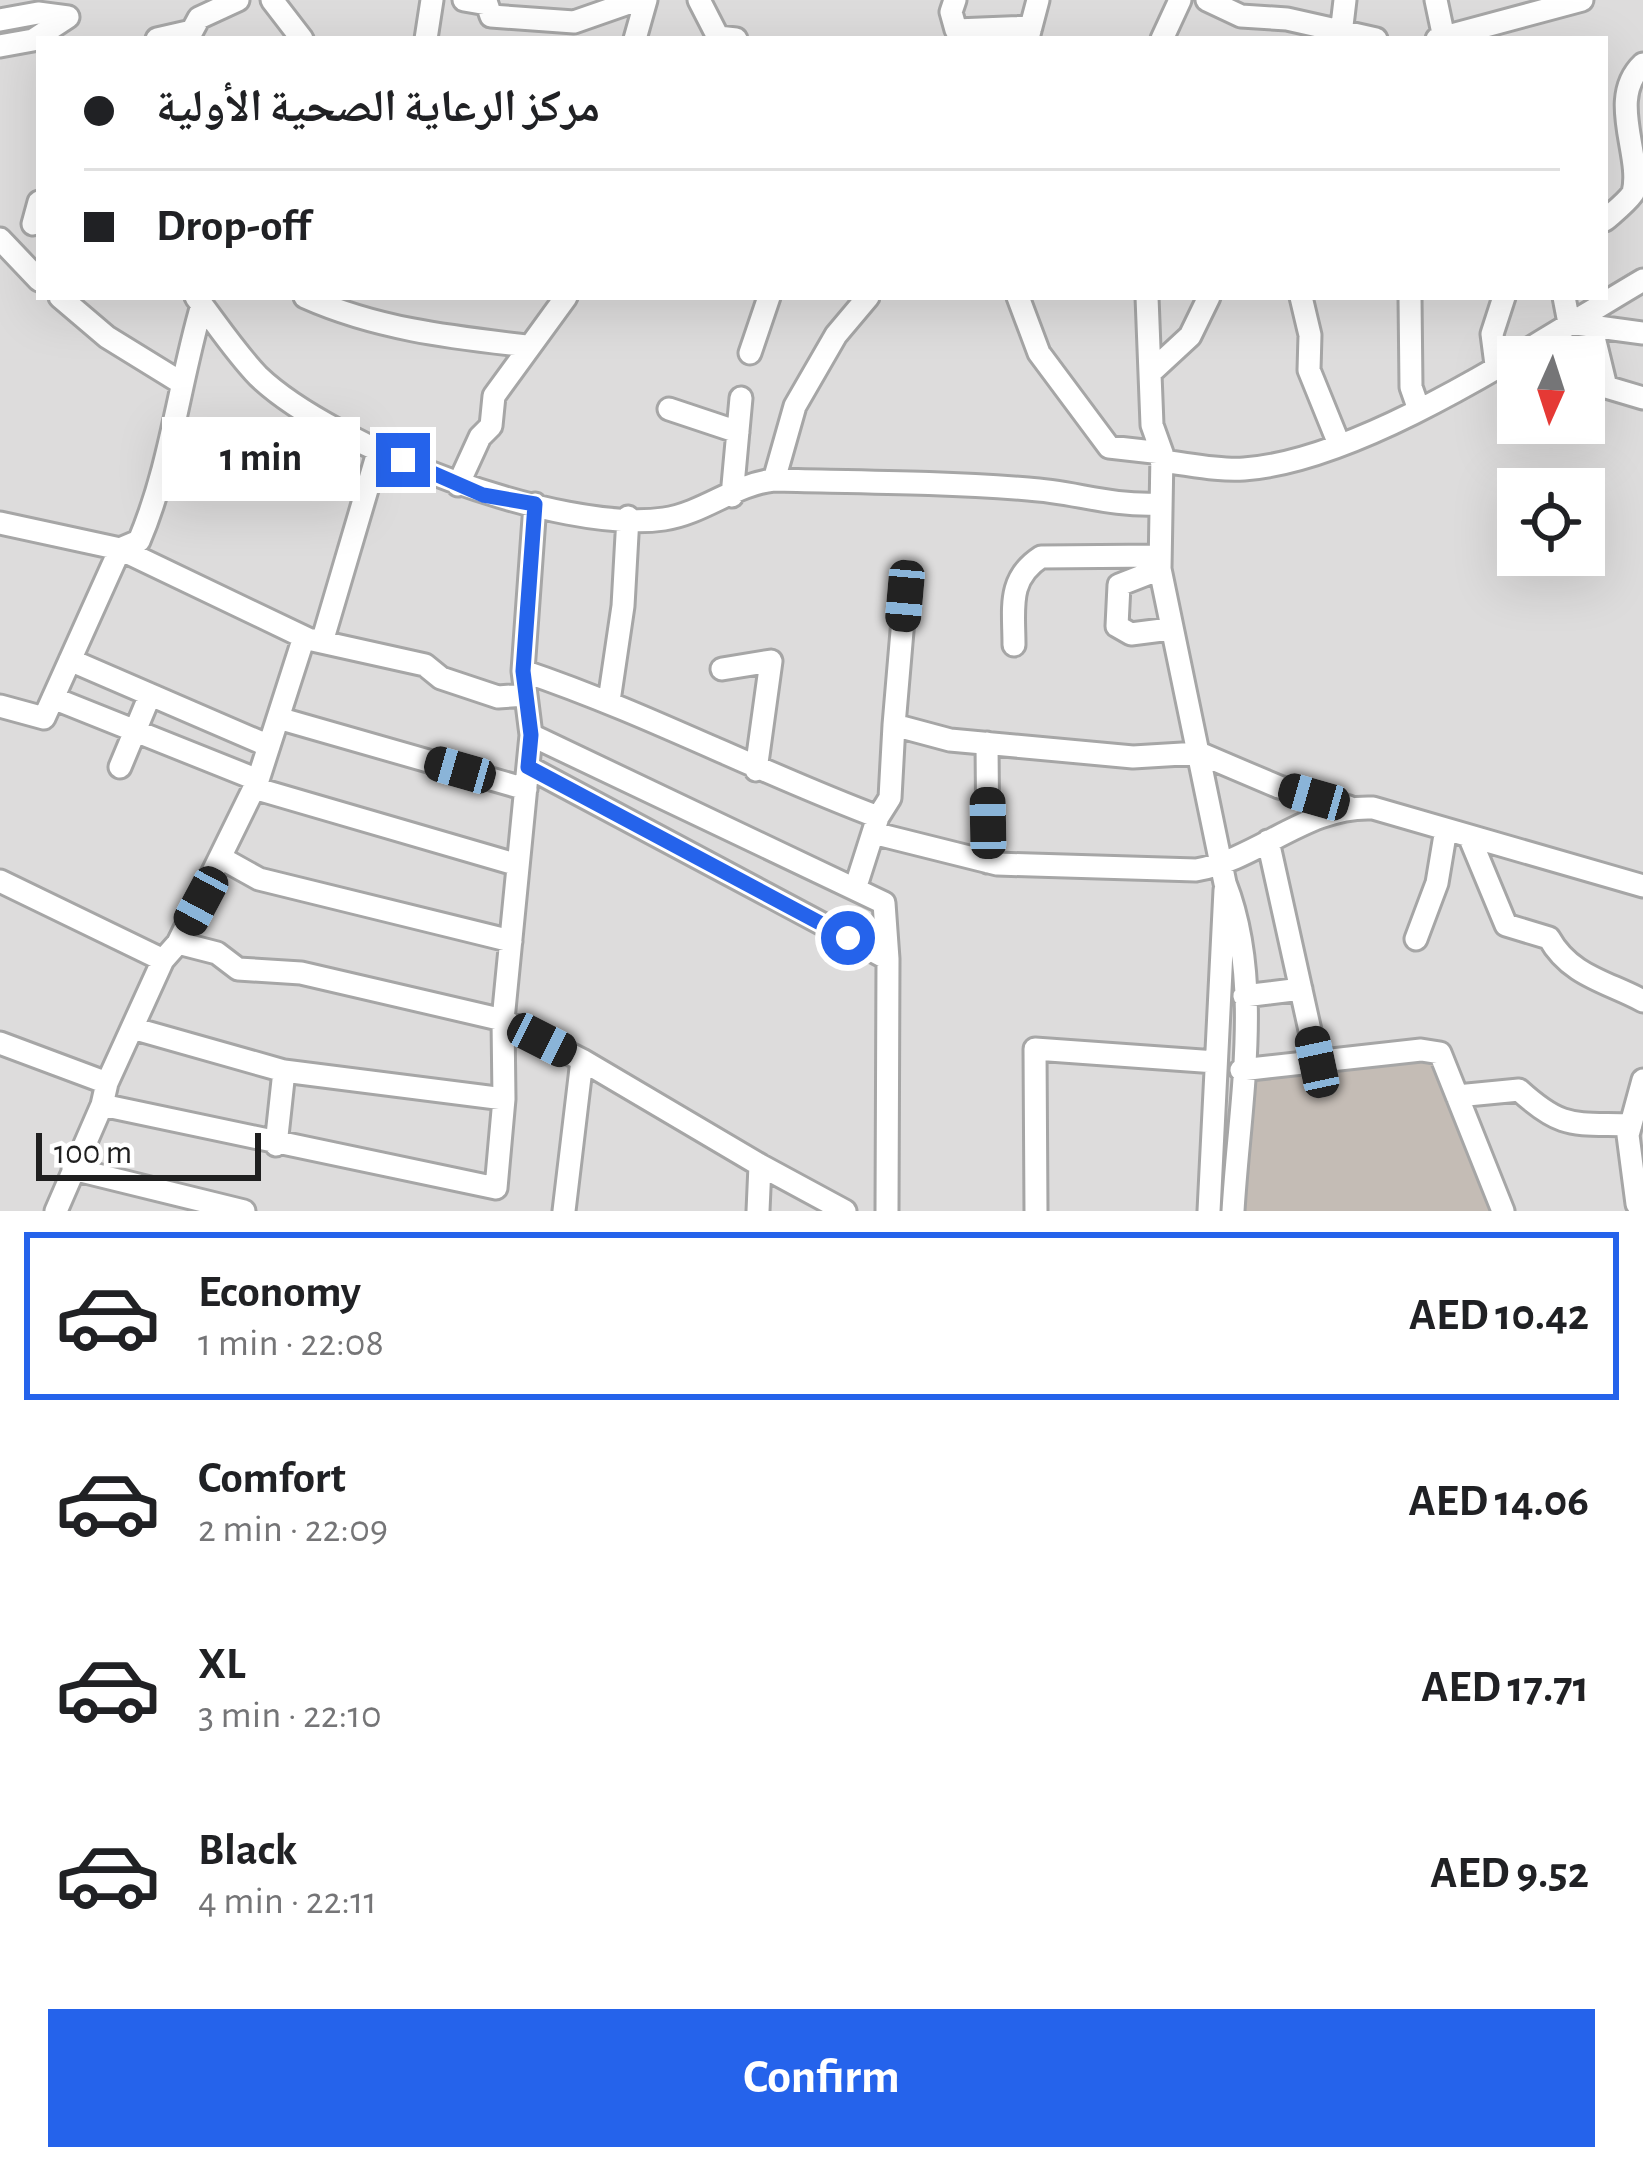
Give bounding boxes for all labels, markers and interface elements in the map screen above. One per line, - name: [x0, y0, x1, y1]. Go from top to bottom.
- text: مركز الرعاية الصحية الأولية: [156, 85, 600, 130]
- text: Drop-off: [156, 204, 311, 249]
- north arrow: [1497, 336, 1605, 444]
- map controls: [1497, 336, 1605, 576]
- callout: 1 min: [163, 418, 361, 502]
- route end: [376, 433, 430, 487]
- text: 1 min: [220, 439, 302, 478]
- button: locate: [1497, 468, 1605, 576]
- car: [884, 559, 926, 633]
- car: [420, 743, 500, 797]
- car: [1274, 770, 1354, 824]
- car: [969, 787, 1007, 859]
- car: [168, 861, 234, 941]
- route start: [821, 911, 875, 965]
- car: [502, 1008, 582, 1072]
- car: [1292, 1023, 1342, 1101]
- scale bar: [36, 1127, 261, 1180]
- text: 100 m: [54, 1137, 132, 1170]
- icon: car: [54, 1262, 162, 1370]
- text: Economy: [198, 1270, 361, 1315]
- text: AED 10.42: [1409, 1293, 1589, 1338]
- text: 1 min · 22:08: [198, 1324, 384, 1363]
- icon: car: [54, 1448, 162, 1556]
- text: Comfort: [198, 1456, 346, 1501]
- text: AED 14.06: [1409, 1479, 1589, 1524]
- text: 2 min · 22:09: [198, 1510, 388, 1549]
- icon: car: [54, 1634, 162, 1742]
- text: XL: [198, 1642, 246, 1687]
- text: AED 17.71: [1421, 1665, 1589, 1710]
- text: 3 min · 22:10: [198, 1696, 382, 1735]
- icon: car: [54, 1820, 162, 1928]
- text: Black: [198, 1828, 297, 1873]
- text: AED 9.52: [1430, 1851, 1589, 1896]
- text: 4 min · 22:11: [198, 1882, 377, 1921]
- button: Confirm: [48, 2009, 1595, 2147]

